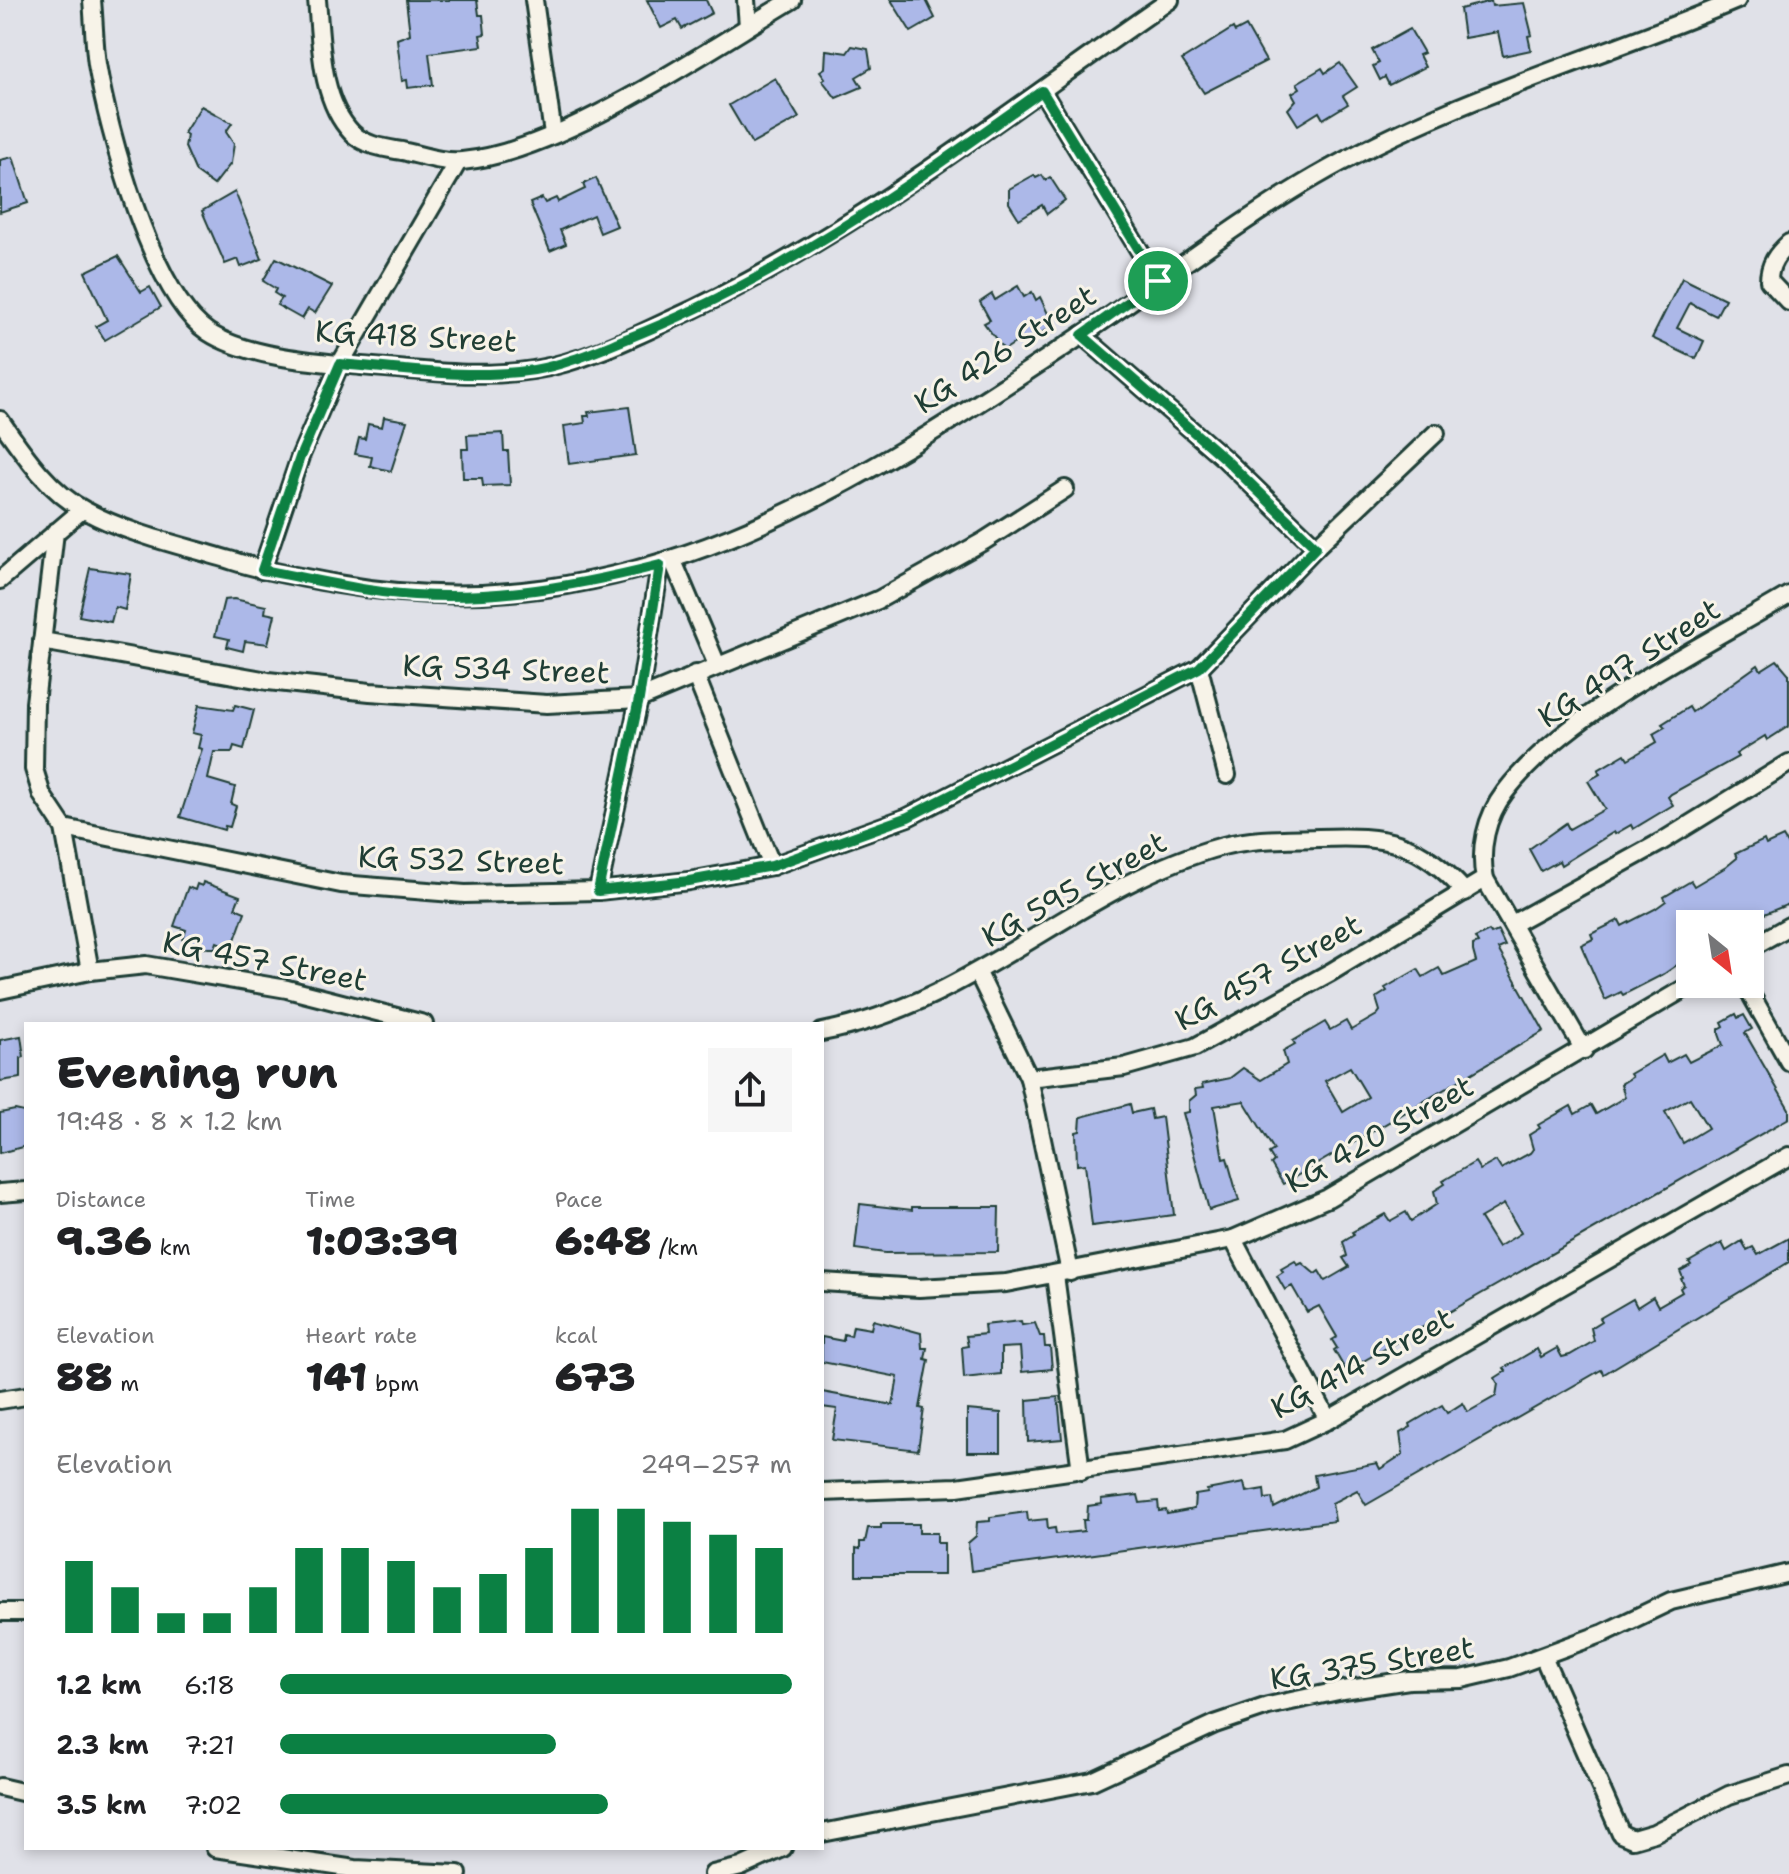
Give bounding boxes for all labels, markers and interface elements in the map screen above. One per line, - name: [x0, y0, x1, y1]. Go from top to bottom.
- pin: [1124, 247, 1192, 315]
- icon: arrive: [1136, 259, 1180, 303]
- street label: KG 426 Street: [906, 275, 1104, 423]
- street label: KG 418 Street: [314, 310, 518, 362]
- street label: KG 497 Street: [1530, 589, 1728, 737]
- street label: KG 534 Street: [402, 645, 610, 693]
- street label: KG 595 Street: [974, 821, 1174, 957]
- street label: KG 532 Street: [357, 836, 565, 884]
- street label: KG 457 Street: [1167, 904, 1369, 1040]
- north arrow: [1676, 910, 1764, 998]
- map controls: [1676, 910, 1764, 998]
- street label: KG 457 Street: [159, 921, 371, 1001]
- text: Evening run: [56, 1043, 338, 1102]
- button: share: [708, 1048, 792, 1132]
- street label: KG 420 Street: [1277, 1065, 1481, 1203]
- text: 19:48 · 8 × 1.2 km: [56, 1103, 283, 1138]
- text: Distance: [56, 1185, 146, 1214]
- text: Time: [305, 1185, 356, 1214]
- text: Pace: [555, 1185, 603, 1214]
- text: 9.36: [56, 1214, 152, 1268]
- text: 1:03:39: [305, 1214, 458, 1268]
- text: 6:48: [555, 1214, 651, 1268]
- text: km: [152, 1233, 191, 1262]
- text: /km: [651, 1233, 698, 1262]
- street label: KG 414 Street: [1264, 1298, 1460, 1428]
- text: Elevation: [56, 1321, 154, 1350]
- text: Heart rate: [305, 1321, 417, 1350]
- text: kcal: [555, 1321, 597, 1350]
- text: 88: [56, 1350, 113, 1404]
- text: 141: [305, 1350, 367, 1404]
- text: 673: [555, 1350, 636, 1404]
- text: m: [113, 1369, 139, 1398]
- text: bpm: [367, 1369, 419, 1398]
- text: Elevation: [56, 1446, 172, 1481]
- text: 249–257 m: [640, 1446, 792, 1481]
- street label: KG 375 Street: [1267, 1627, 1477, 1699]
- text: 1.2 km: [56, 1667, 141, 1702]
- text: 6:18: [184, 1667, 235, 1702]
- text: 2.3 km: [56, 1727, 149, 1762]
- text: 7:21: [184, 1727, 235, 1762]
- text: 3.5 km: [56, 1787, 147, 1822]
- text: 7:02: [184, 1787, 242, 1822]

